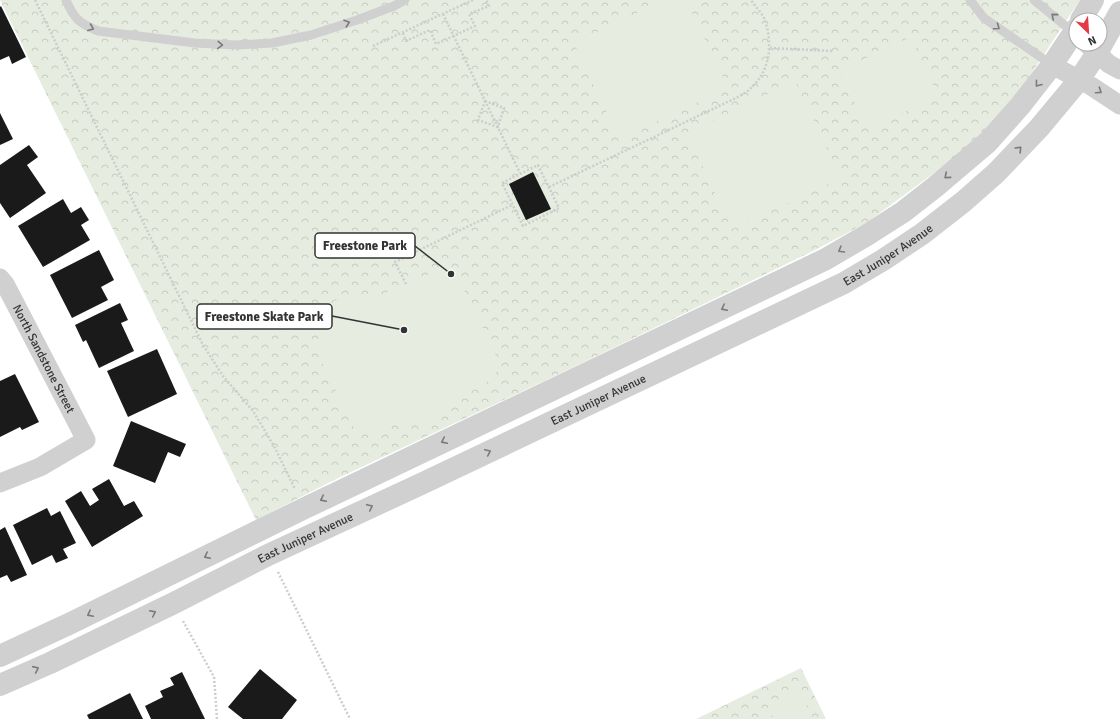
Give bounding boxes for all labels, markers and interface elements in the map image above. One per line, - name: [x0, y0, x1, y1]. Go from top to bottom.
- north arrow: [1068, 12, 1108, 52]
- one-way arrow: [1051, 14, 1058, 21]
- one-way arrow: [343, 20, 350, 28]
- one-way arrow: [993, 22, 1000, 30]
- one-way arrow: [88, 23, 95, 31]
- text: N: [1086, 33, 1098, 48]
- one-way arrow: [217, 40, 223, 49]
- one-way arrow: [1035, 79, 1042, 86]
- one-way arrow: [1094, 86, 1101, 93]
- one-way arrow: [1014, 146, 1022, 154]
- one-way arrow: [945, 172, 952, 179]
- street label: East Juniper Avenue: [841, 221, 936, 290]
- callout: Freestone Park: [315, 233, 415, 258]
- text: Freestone Park: [323, 238, 407, 254]
- one-way arrow: [838, 246, 845, 253]
- street label: North Sandstone Street: [9, 302, 78, 416]
- one-way arrow: [721, 303, 728, 310]
- callout: Freestone Skate Park: [197, 304, 332, 329]
- text: Freestone Skate Park: [205, 309, 324, 325]
- street label: East Juniper Avenue: [549, 371, 649, 429]
- one-way arrow: [441, 436, 448, 444]
- one-way arrow: [484, 449, 491, 457]
- one-way arrow: [320, 494, 328, 502]
- one-way arrow: [366, 504, 374, 512]
- street label: East Juniper Avenue: [255, 510, 356, 567]
- one-way arrow: [203, 551, 211, 559]
- one-way arrow: [87, 609, 94, 617]
- one-way arrow: [148, 610, 156, 618]
- one-way arrow: [32, 666, 39, 674]

